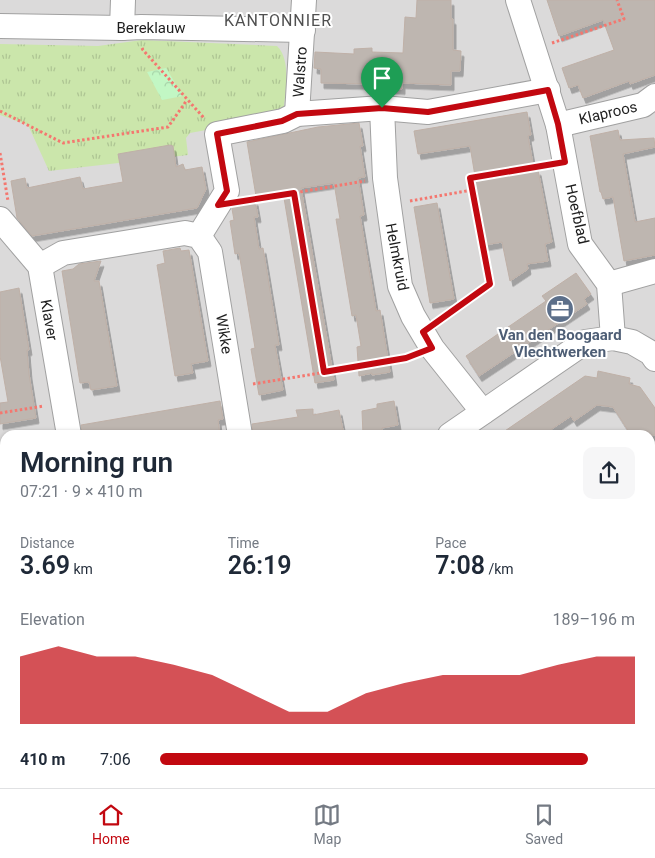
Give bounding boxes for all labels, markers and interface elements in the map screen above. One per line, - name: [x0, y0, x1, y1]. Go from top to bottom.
- district label: KANTONNIER: [224, 11, 332, 30]
- street label: Bereklauw: [116, 19, 186, 37]
- street label: Walstro: [289, 46, 311, 98]
- pin: [361, 57, 403, 108]
- icon: arrive: [368, 64, 396, 92]
- street label: Klaproos: [577, 98, 639, 128]
- street label: Hoefblad: [561, 182, 593, 246]
- street label: Helmkruid: [382, 222, 412, 292]
- office icon: Van den Boogaard Vlechtwerken: [545, 294, 575, 324]
- street label: Klaver: [37, 298, 61, 342]
- street label: Wikke: [212, 313, 236, 355]
- place label: Van den Boogaard Vlechtwerken: [498, 326, 622, 361]
- text: Morning run: [20, 446, 173, 479]
- button: share: [583, 447, 635, 499]
- text: 07:21 · 9 × 410 m: [20, 482, 142, 501]
- text: Distance: [20, 535, 75, 551]
- text: Time: [228, 535, 259, 551]
- text: Pace: [435, 535, 466, 551]
- text: 3.69: [20, 551, 70, 580]
- text: 26:19: [228, 551, 292, 580]
- text: 7:08: [435, 551, 485, 580]
- text: km: [70, 561, 93, 577]
- text: /km: [485, 561, 514, 577]
- text: Elevation: [20, 610, 85, 629]
- text: 189–196 m: [553, 610, 635, 629]
- text: 410 m: [20, 750, 65, 769]
- text: 7:06: [100, 750, 131, 769]
- tab: Home: [92, 801, 130, 847]
- tab: Map: [313, 801, 341, 847]
- tab: Saved: [525, 801, 563, 847]

